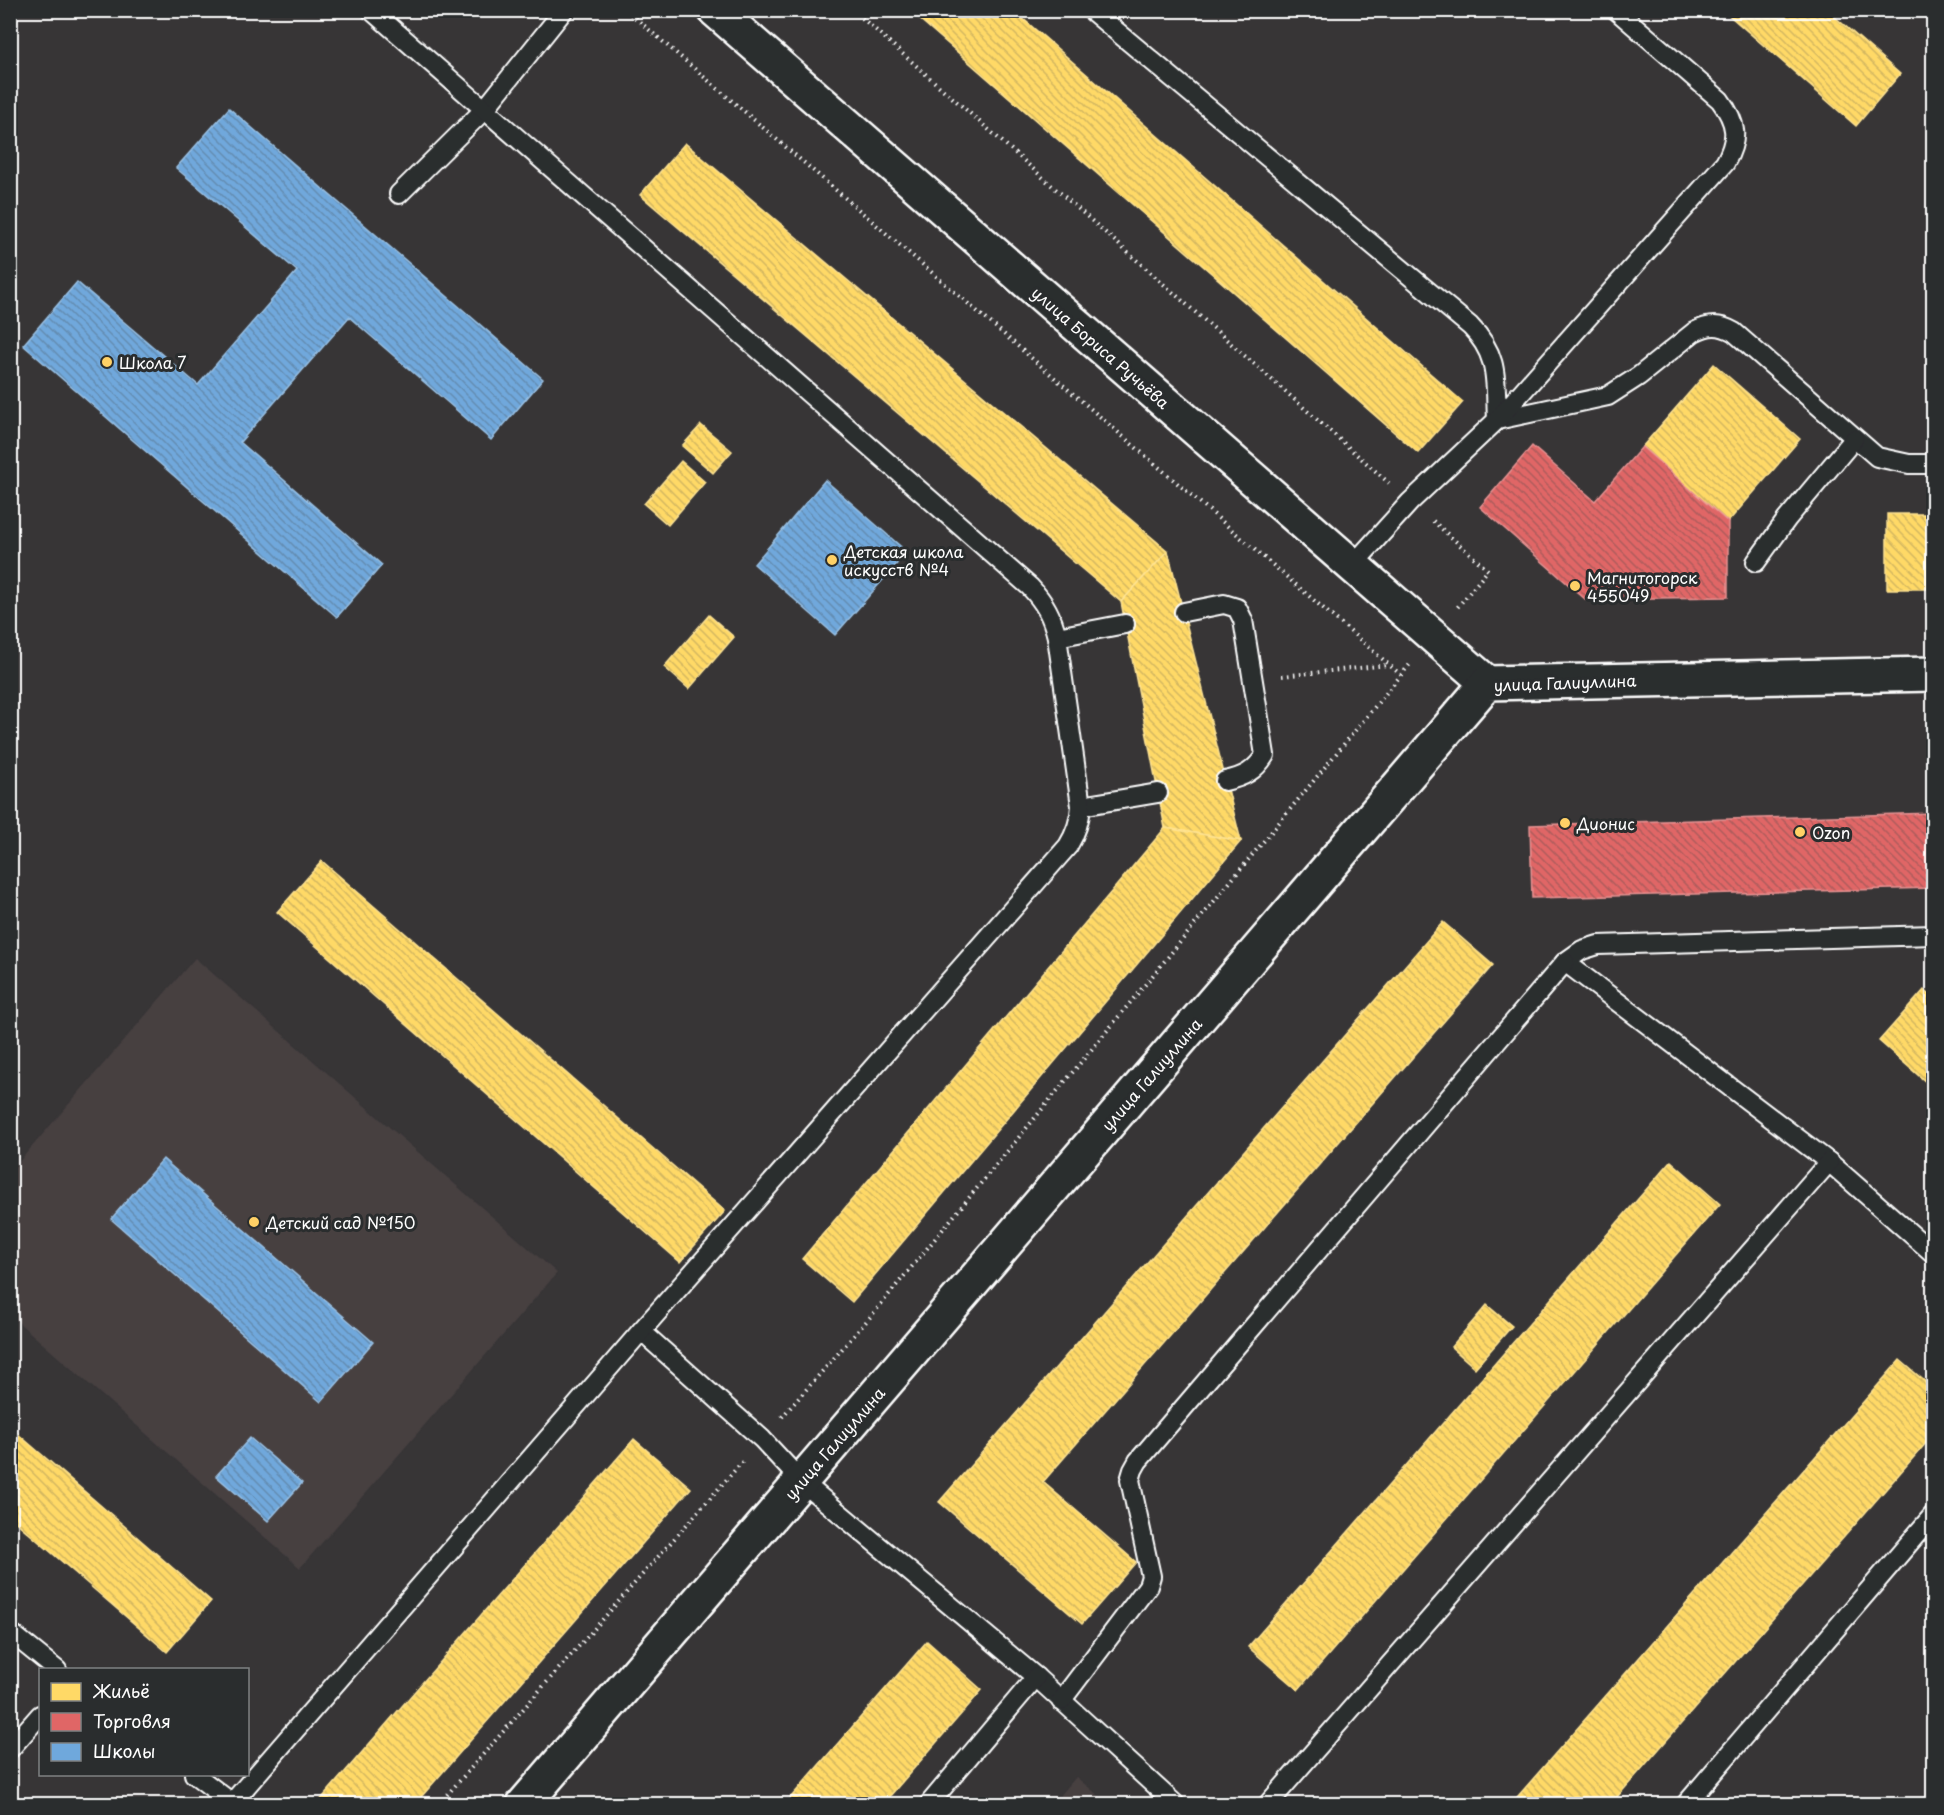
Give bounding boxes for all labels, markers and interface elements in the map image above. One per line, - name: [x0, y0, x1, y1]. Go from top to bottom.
- street label: улица Бориса Ручьёва: [1027, 280, 1175, 414]
- place label: Школа 7: [119, 350, 186, 374]
- marker: Школа 7: [100, 355, 114, 369]
- place label: Детская школа искусств №4: [843, 539, 964, 581]
- marker: Детская школа искусств №4: [825, 553, 839, 567]
- place label: Магнитогорск 455049: [1587, 565, 1698, 607]
- marker: Магнитогорск 455049: [1568, 579, 1582, 593]
- street label: улица Галиуллина: [1493, 668, 1637, 696]
- place label: Дионис: [1576, 811, 1635, 835]
- marker: Дионис: [1558, 816, 1572, 830]
- place label: Ozon: [1812, 820, 1850, 844]
- marker: Ozon: [1793, 825, 1807, 839]
- street label: улица Галиуллина: [1095, 1012, 1207, 1136]
- place label: Детский сад №150: [265, 1210, 416, 1234]
- marker: Детский сад №150: [247, 1215, 261, 1229]
- street label: улица Галиуллина: [778, 1381, 890, 1505]
- legend: [39, 1668, 249, 1776]
- text: Жильё: [92, 1677, 150, 1704]
- text: Торговля: [93, 1707, 171, 1734]
- text: Школы: [93, 1737, 156, 1764]

